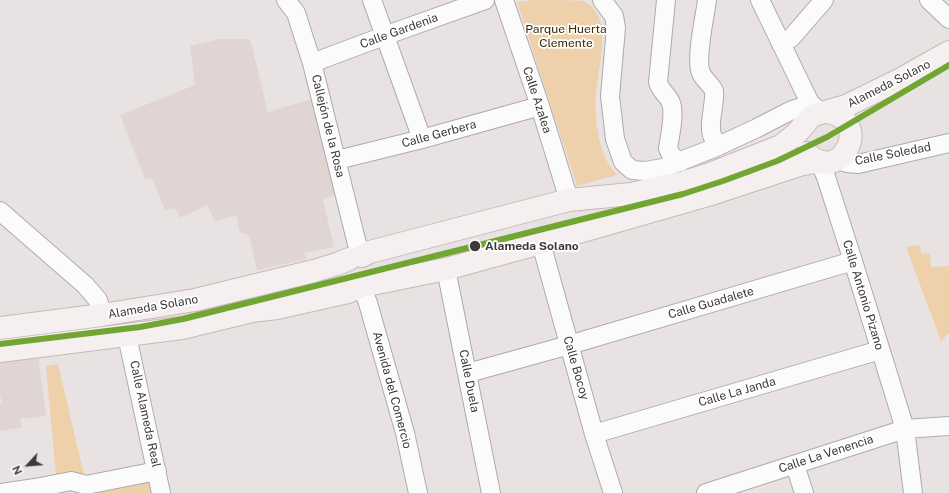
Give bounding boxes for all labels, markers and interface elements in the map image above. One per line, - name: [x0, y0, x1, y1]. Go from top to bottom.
- street label: Calle Gardenia: [358, 10, 440, 52]
- park label: Parque Huerta Clemente: [525, 22, 607, 50]
- street label: Alameda Solano: [845, 57, 933, 111]
- street label: Calle Azalea: [519, 65, 555, 135]
- street label: Callejón de la Rosa: [308, 73, 348, 179]
- street label: Calle Gerbera: [400, 117, 478, 151]
- street label: Calle Soledad: [854, 140, 932, 168]
- street label: Calle Antonio Pizano: [839, 238, 887, 352]
- marker: Alameda Solano: [468, 239, 482, 253]
- place label: Alameda Solano: [485, 239, 579, 253]
- street label: Calle Guadalete: [666, 284, 756, 322]
- street label: Alameda Solano: [107, 292, 199, 322]
- street label: Avenida del Comercio: [369, 330, 415, 450]
- street label: Calle Bocoy: [560, 334, 592, 402]
- street label: Calle Duela: [456, 348, 482, 414]
- street label: Calle Alameda Real: [127, 359, 163, 469]
- street label: Calle La Janda: [697, 374, 777, 410]
- street label: Calle La Venencia: [777, 432, 875, 476]
- north arrow: [8, 445, 48, 485]
- text: N: [10, 464, 24, 477]

